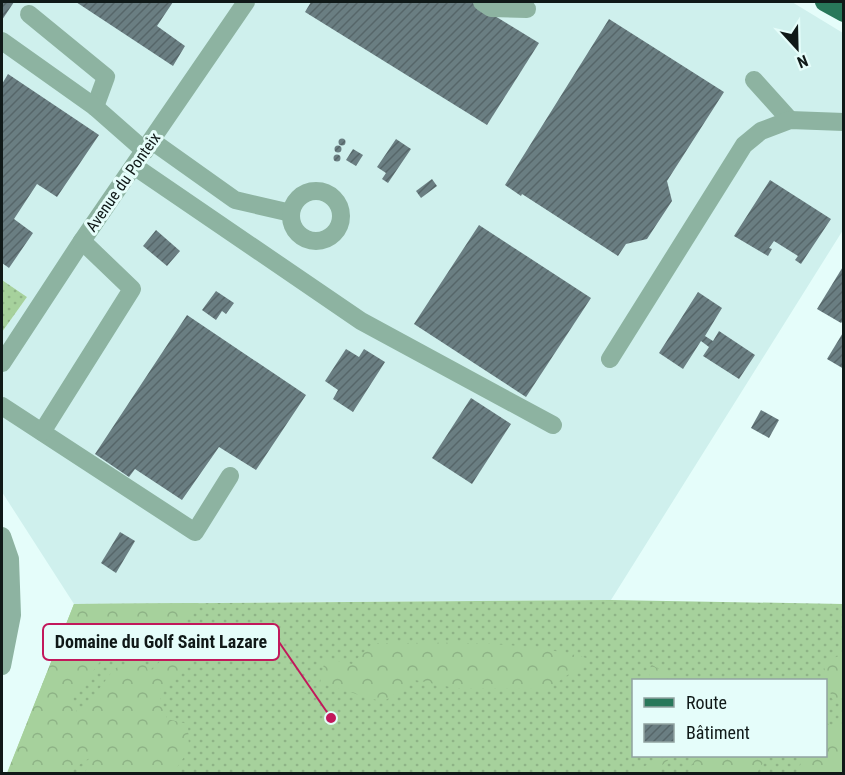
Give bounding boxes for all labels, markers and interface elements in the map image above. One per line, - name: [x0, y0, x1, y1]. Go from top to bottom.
- north arrow: [767, 18, 827, 78]
- text: N: [794, 51, 811, 72]
- street label: Avenue du Ponteix: [82, 129, 164, 235]
- callout: Domaine du Golf Saint Lazare: [43, 624, 279, 660]
- text: Domaine du Golf Saint Lazare: [55, 631, 268, 652]
- legend: [632, 679, 827, 757]
- text: Route: [686, 692, 727, 713]
- text: Bâtiment: [686, 722, 750, 743]

